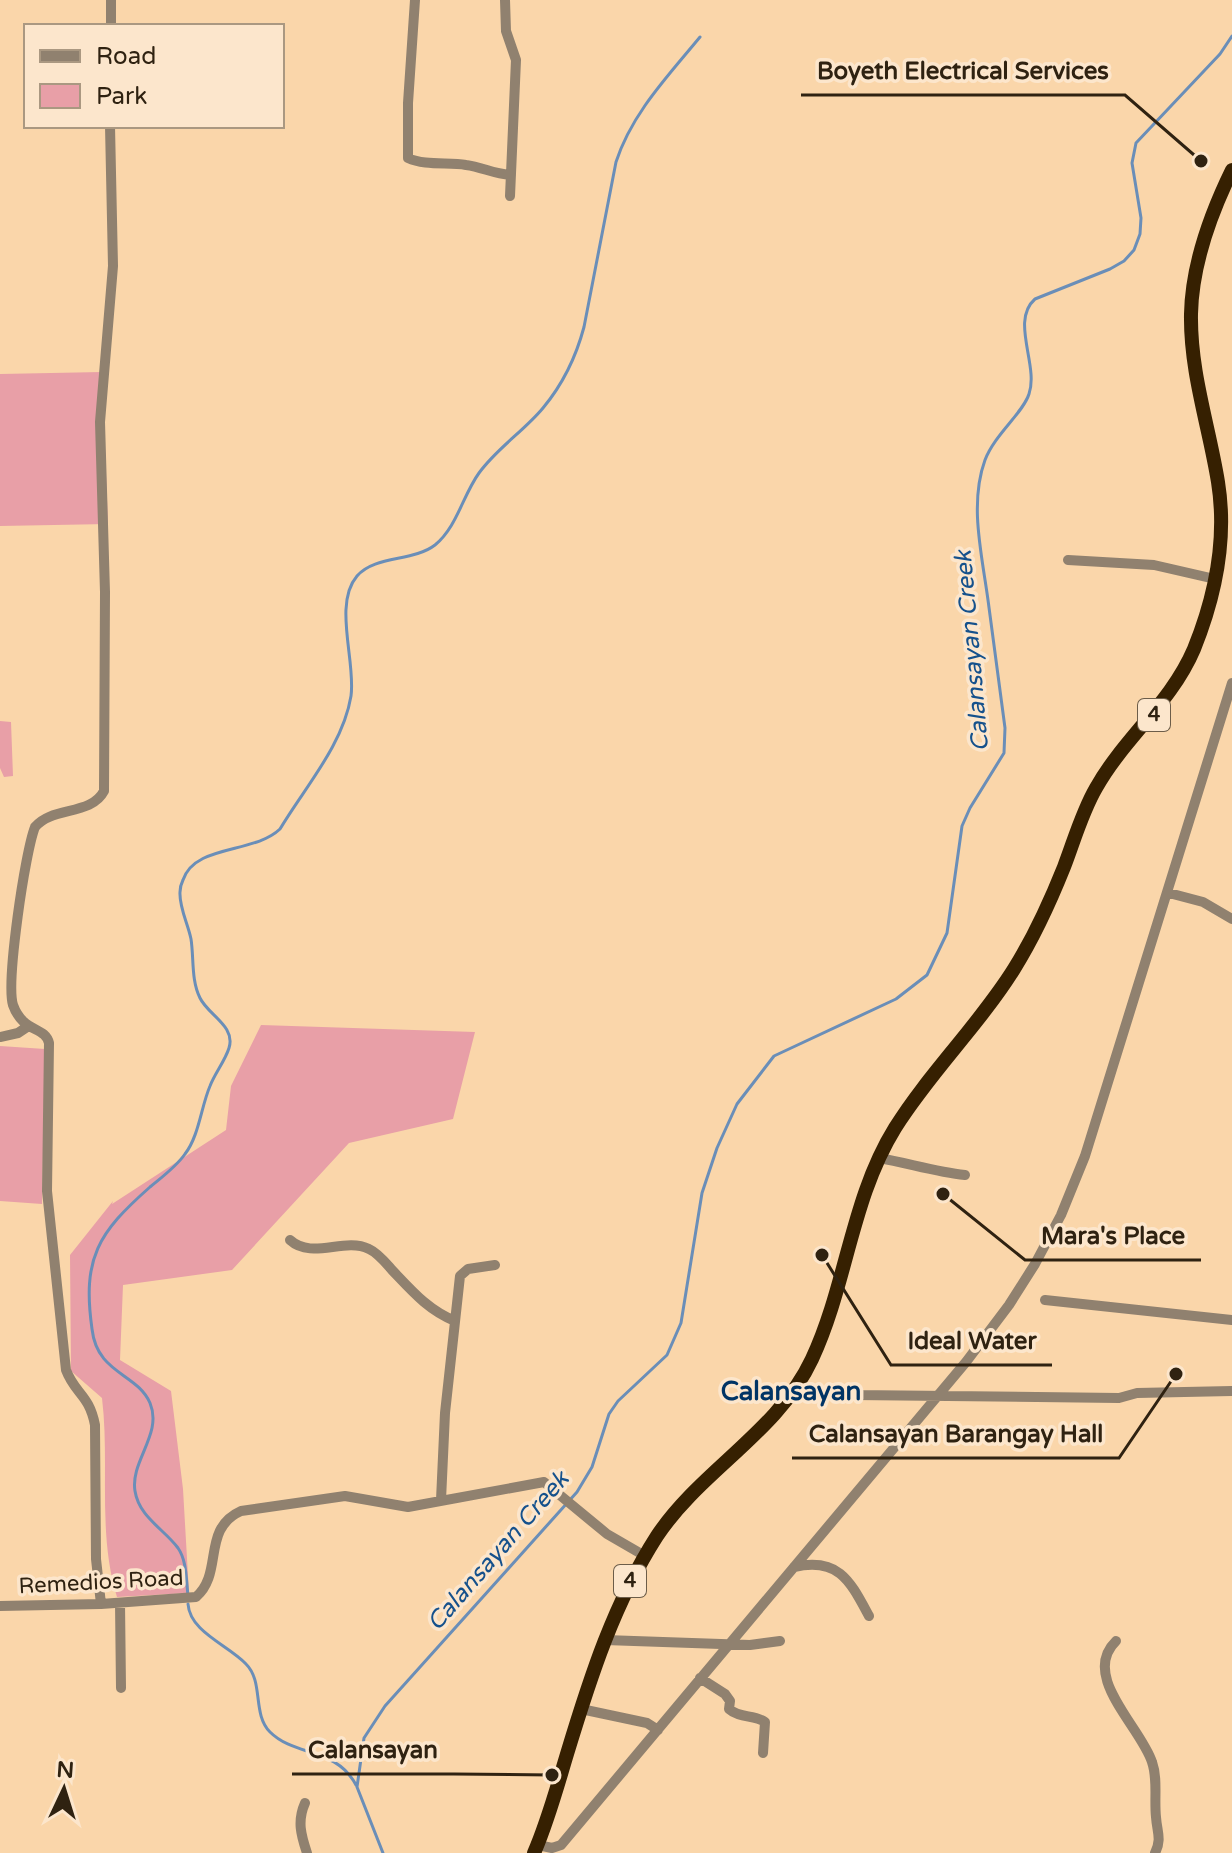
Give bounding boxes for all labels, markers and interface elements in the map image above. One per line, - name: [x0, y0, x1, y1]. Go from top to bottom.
- legend: [24, 24, 284, 128]
- text: Road: [96, 42, 156, 71]
- callout: Boyeth Electrical Services: [801, 47, 1125, 95]
- text: Boyeth Electrical Services: [817, 57, 1109, 86]
- text: Park: [96, 82, 147, 111]
- water label: Calansayan Creek: [949, 547, 995, 753]
- road number: 4: [1138, 699, 1170, 731]
- callout: Mara's Place: [1025, 1212, 1201, 1260]
- text: Mara's Place: [1041, 1222, 1185, 1251]
- callout: Ideal Water: [891, 1317, 1052, 1365]
- text: Ideal Water: [907, 1327, 1037, 1356]
- district label: Calansayan: [721, 1376, 861, 1407]
- callout: Calansayan Barangay Hall: [792, 1410, 1119, 1458]
- text: Calansayan Barangay Hall: [809, 1420, 1103, 1449]
- water label: Calansayan Creek: [421, 1464, 576, 1637]
- street label: Remedios Road: [18, 1565, 184, 1599]
- road number: 4: [614, 1565, 646, 1597]
- callout: Calansayan: [292, 1726, 454, 1774]
- text: Calansayan: [308, 1736, 438, 1765]
- north arrow: [24, 1749, 104, 1829]
- text: N: [56, 1756, 75, 1784]

